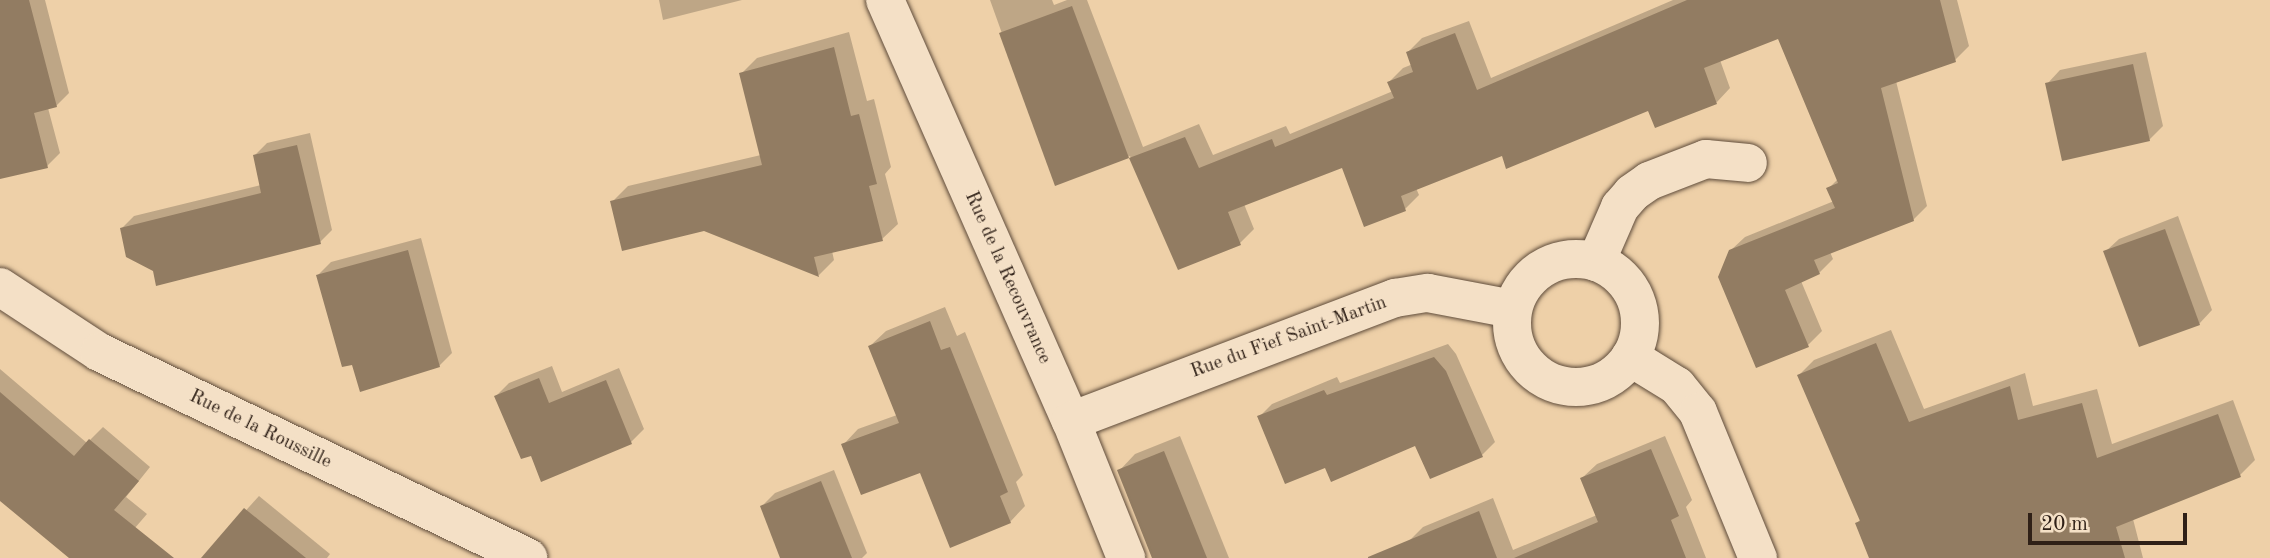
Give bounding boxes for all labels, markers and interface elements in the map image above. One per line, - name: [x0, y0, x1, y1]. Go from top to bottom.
- street label: Rue de la Recouvrance: [959, 188, 1055, 368]
- street label: Rue du Fief Saint-Martin: [1188, 292, 1390, 384]
- street label: Rue de la Roussille: [185, 386, 335, 474]
- scale bar: [2032, 498, 2191, 542]
- text: 20 m: [2041, 514, 2088, 535]

